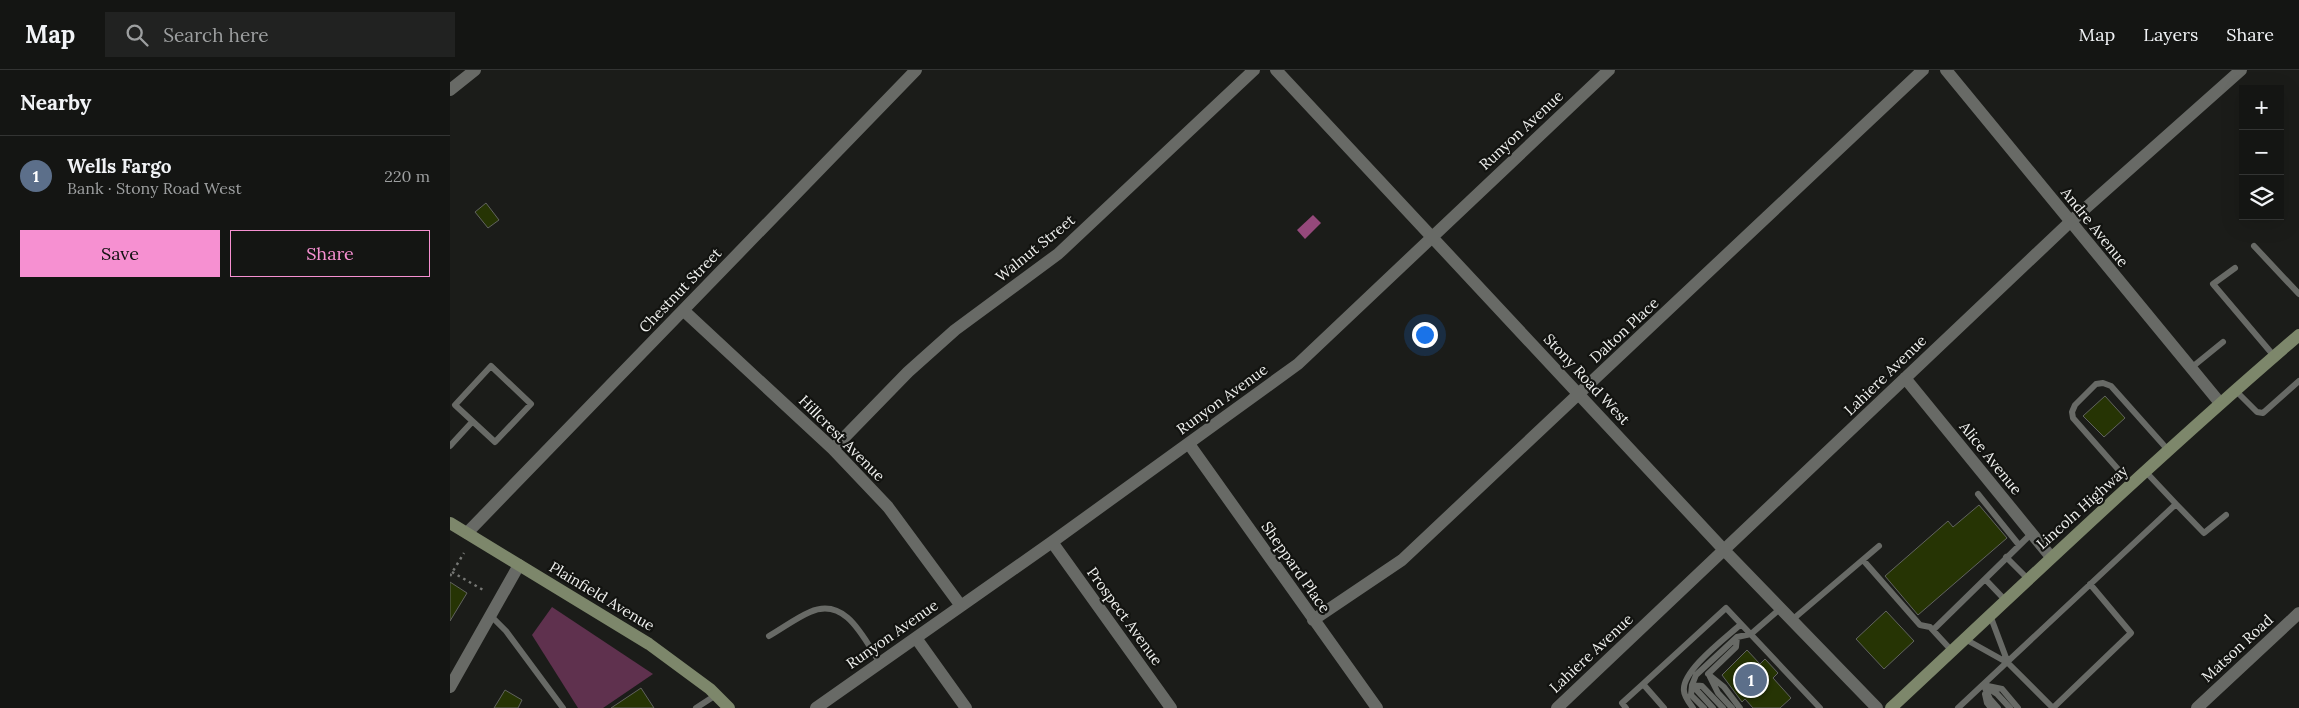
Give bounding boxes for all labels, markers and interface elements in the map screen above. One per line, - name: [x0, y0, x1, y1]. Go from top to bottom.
- search box: [105, 12, 455, 57]
- text: Map: [25, 19, 75, 50]
- icon: search: [123, 21, 151, 49]
- text: Search here: [163, 23, 269, 47]
- text: Map: [2079, 23, 2115, 46]
- text: Layers: [2143, 23, 2198, 46]
- text: Share: [2226, 23, 2274, 46]
- map controls: [2239, 85, 2284, 220]
- button: +: [2239, 85, 2284, 130]
- street label: Runyon Avenue: [1475, 86, 1567, 174]
- text: Nearby: [20, 89, 91, 116]
- button: −: [2239, 130, 2284, 175]
- text: Wells Fargo: [67, 154, 172, 178]
- text: 1: [33, 166, 39, 186]
- text: 220 m: [384, 166, 430, 186]
- button: layers: [2239, 175, 2284, 220]
- text: Bank · Stony Road West: [67, 178, 242, 198]
- street label: Andre Avenue: [2057, 183, 2133, 271]
- street label: Walnut Street: [992, 210, 1079, 286]
- button: Save: [20, 230, 220, 277]
- button: Share: [230, 230, 430, 277]
- street label: Chestnut Street: [635, 243, 725, 336]
- street label: Dalton Place: [1586, 293, 1662, 367]
- your location: [1412, 322, 1438, 348]
- street label: Stony Road West: [1540, 329, 1634, 429]
- street label: Lahiere Avenue: [1840, 331, 1930, 419]
- street label: Runyon Avenue: [1173, 360, 1271, 438]
- street label: Hillcrest Avenue: [795, 391, 889, 485]
- street label: Alice Avenue: [1955, 417, 2026, 498]
- street label: Lincoln Highway: [2032, 461, 2132, 553]
- street label: Sheppard Place: [1257, 518, 1335, 616]
- street label: Plainfield Avenue: [546, 557, 658, 635]
- street label: Prospect Avenue: [1083, 563, 1167, 669]
- street label: Runyon Avenue: [842, 595, 942, 673]
- street label: Lahiere Avenue: [1545, 609, 1637, 697]
- street label: Matson Road: [2197, 610, 2277, 686]
- pin: 1: [1735, 661, 1767, 699]

